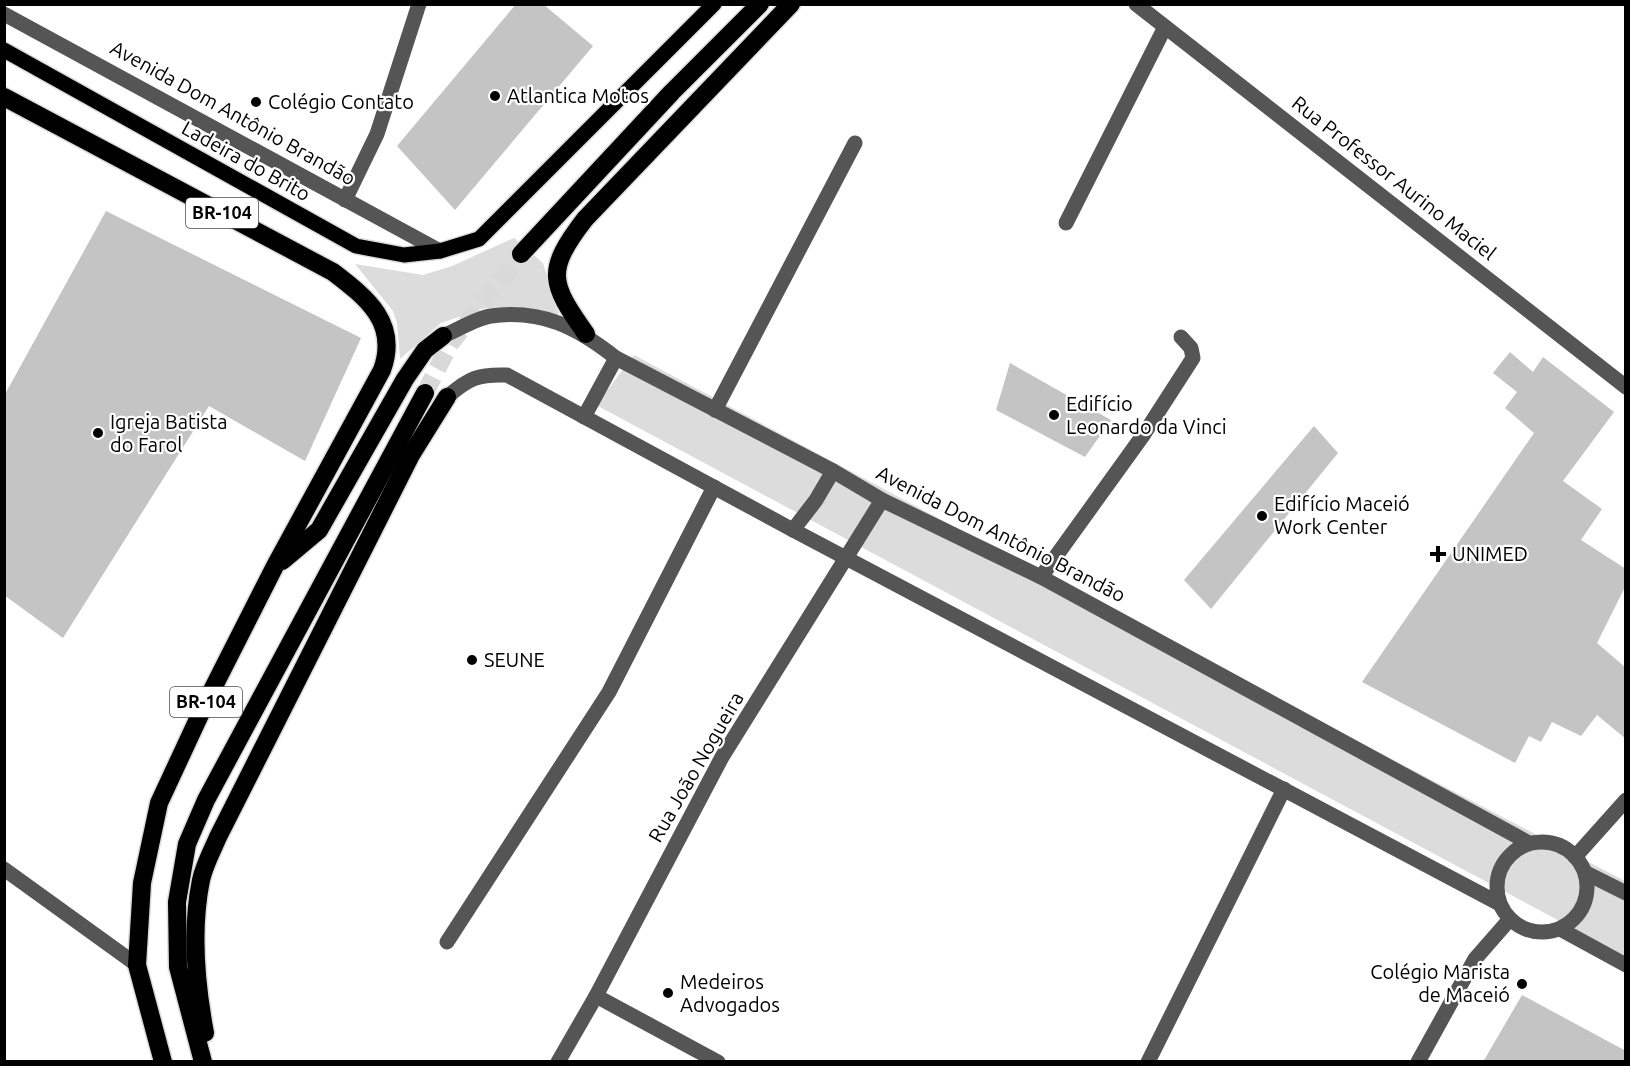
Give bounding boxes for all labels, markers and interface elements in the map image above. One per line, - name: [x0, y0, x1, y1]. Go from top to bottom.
- street label: Avenida Dom Antônio Brandão: [107, 36, 360, 190]
- place label: Atlantica Motos: [507, 84, 649, 107]
- marker: Atlantica Motos: [488, 89, 502, 103]
- place label: Colégio Contato: [268, 90, 414, 113]
- street label: Rua Professor Aurino Maciel: [1288, 91, 1501, 264]
- marker: Colégio Contato: [249, 95, 263, 109]
- street label: Ladeira do Brito: [178, 116, 314, 205]
- road number: BR-104: [186, 198, 258, 228]
- place label: Edifício Leonardo da Vinci: [1066, 392, 1227, 438]
- marker: Edifício Leonardo da Vinci: [1047, 408, 1061, 422]
- place label: Igreja Batista do Farol: [110, 410, 227, 456]
- marker: Igreja Batista do Farol: [91, 426, 105, 440]
- street label: Avenida Dom Antônio Brandão: [873, 461, 1129, 606]
- place label: Edifício Maceió Work Center: [1274, 492, 1410, 538]
- marker: Edifício Maceió Work Center: [1255, 509, 1269, 523]
- place label: UNIMED: [1452, 542, 1528, 565]
- marker: UNIMED: [1429, 545, 1447, 563]
- place label: SEUNE: [484, 648, 545, 671]
- marker: SEUNE: [465, 653, 479, 667]
- road number: BR-104: [170, 687, 242, 717]
- street label: Rua João Nogueira: [643, 688, 748, 846]
- place label: Colégio Marista de Maceió: [1370, 960, 1510, 1006]
- place label: Medeiros Advogados: [680, 970, 780, 1016]
- marker: Colégio Marista de Maceió: [1515, 977, 1529, 991]
- marker: Medeiros Advogados: [661, 986, 675, 1000]

